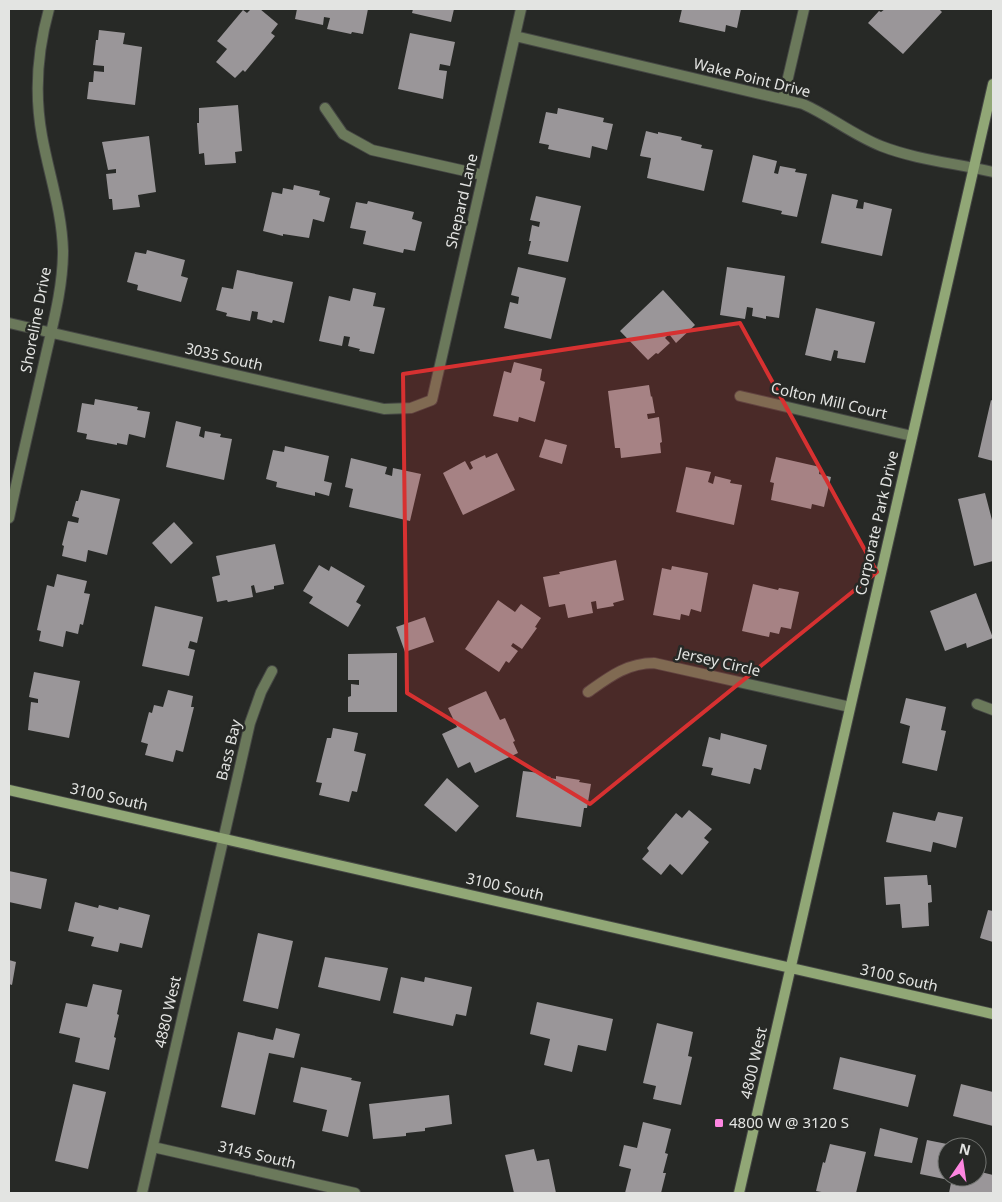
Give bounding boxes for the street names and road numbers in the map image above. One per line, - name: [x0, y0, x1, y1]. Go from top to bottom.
- street label: Wake Point Drive: [692, 53, 813, 101]
- street label: Shepard Lane: [440, 151, 482, 250]
- street label: Shoreline Drive: [15, 265, 55, 374]
- street label: 3035 South: [183, 337, 265, 375]
- street label: Colton Mill Court: [769, 377, 890, 423]
- street label: Corporate Park Drive: [850, 449, 902, 597]
- street label: Jersey Circle: [674, 641, 763, 680]
- street label: Bass Bay: [211, 717, 245, 782]
- street label: 3100 South: [68, 777, 150, 815]
- street label: 3100 South: [464, 867, 546, 905]
- street label: 3100 South: [858, 958, 940, 996]
- street label: 4880 West: [149, 973, 185, 1050]
- street label: 4800 West: [735, 1024, 771, 1101]
- street label: 3145 South: [216, 1135, 298, 1173]

